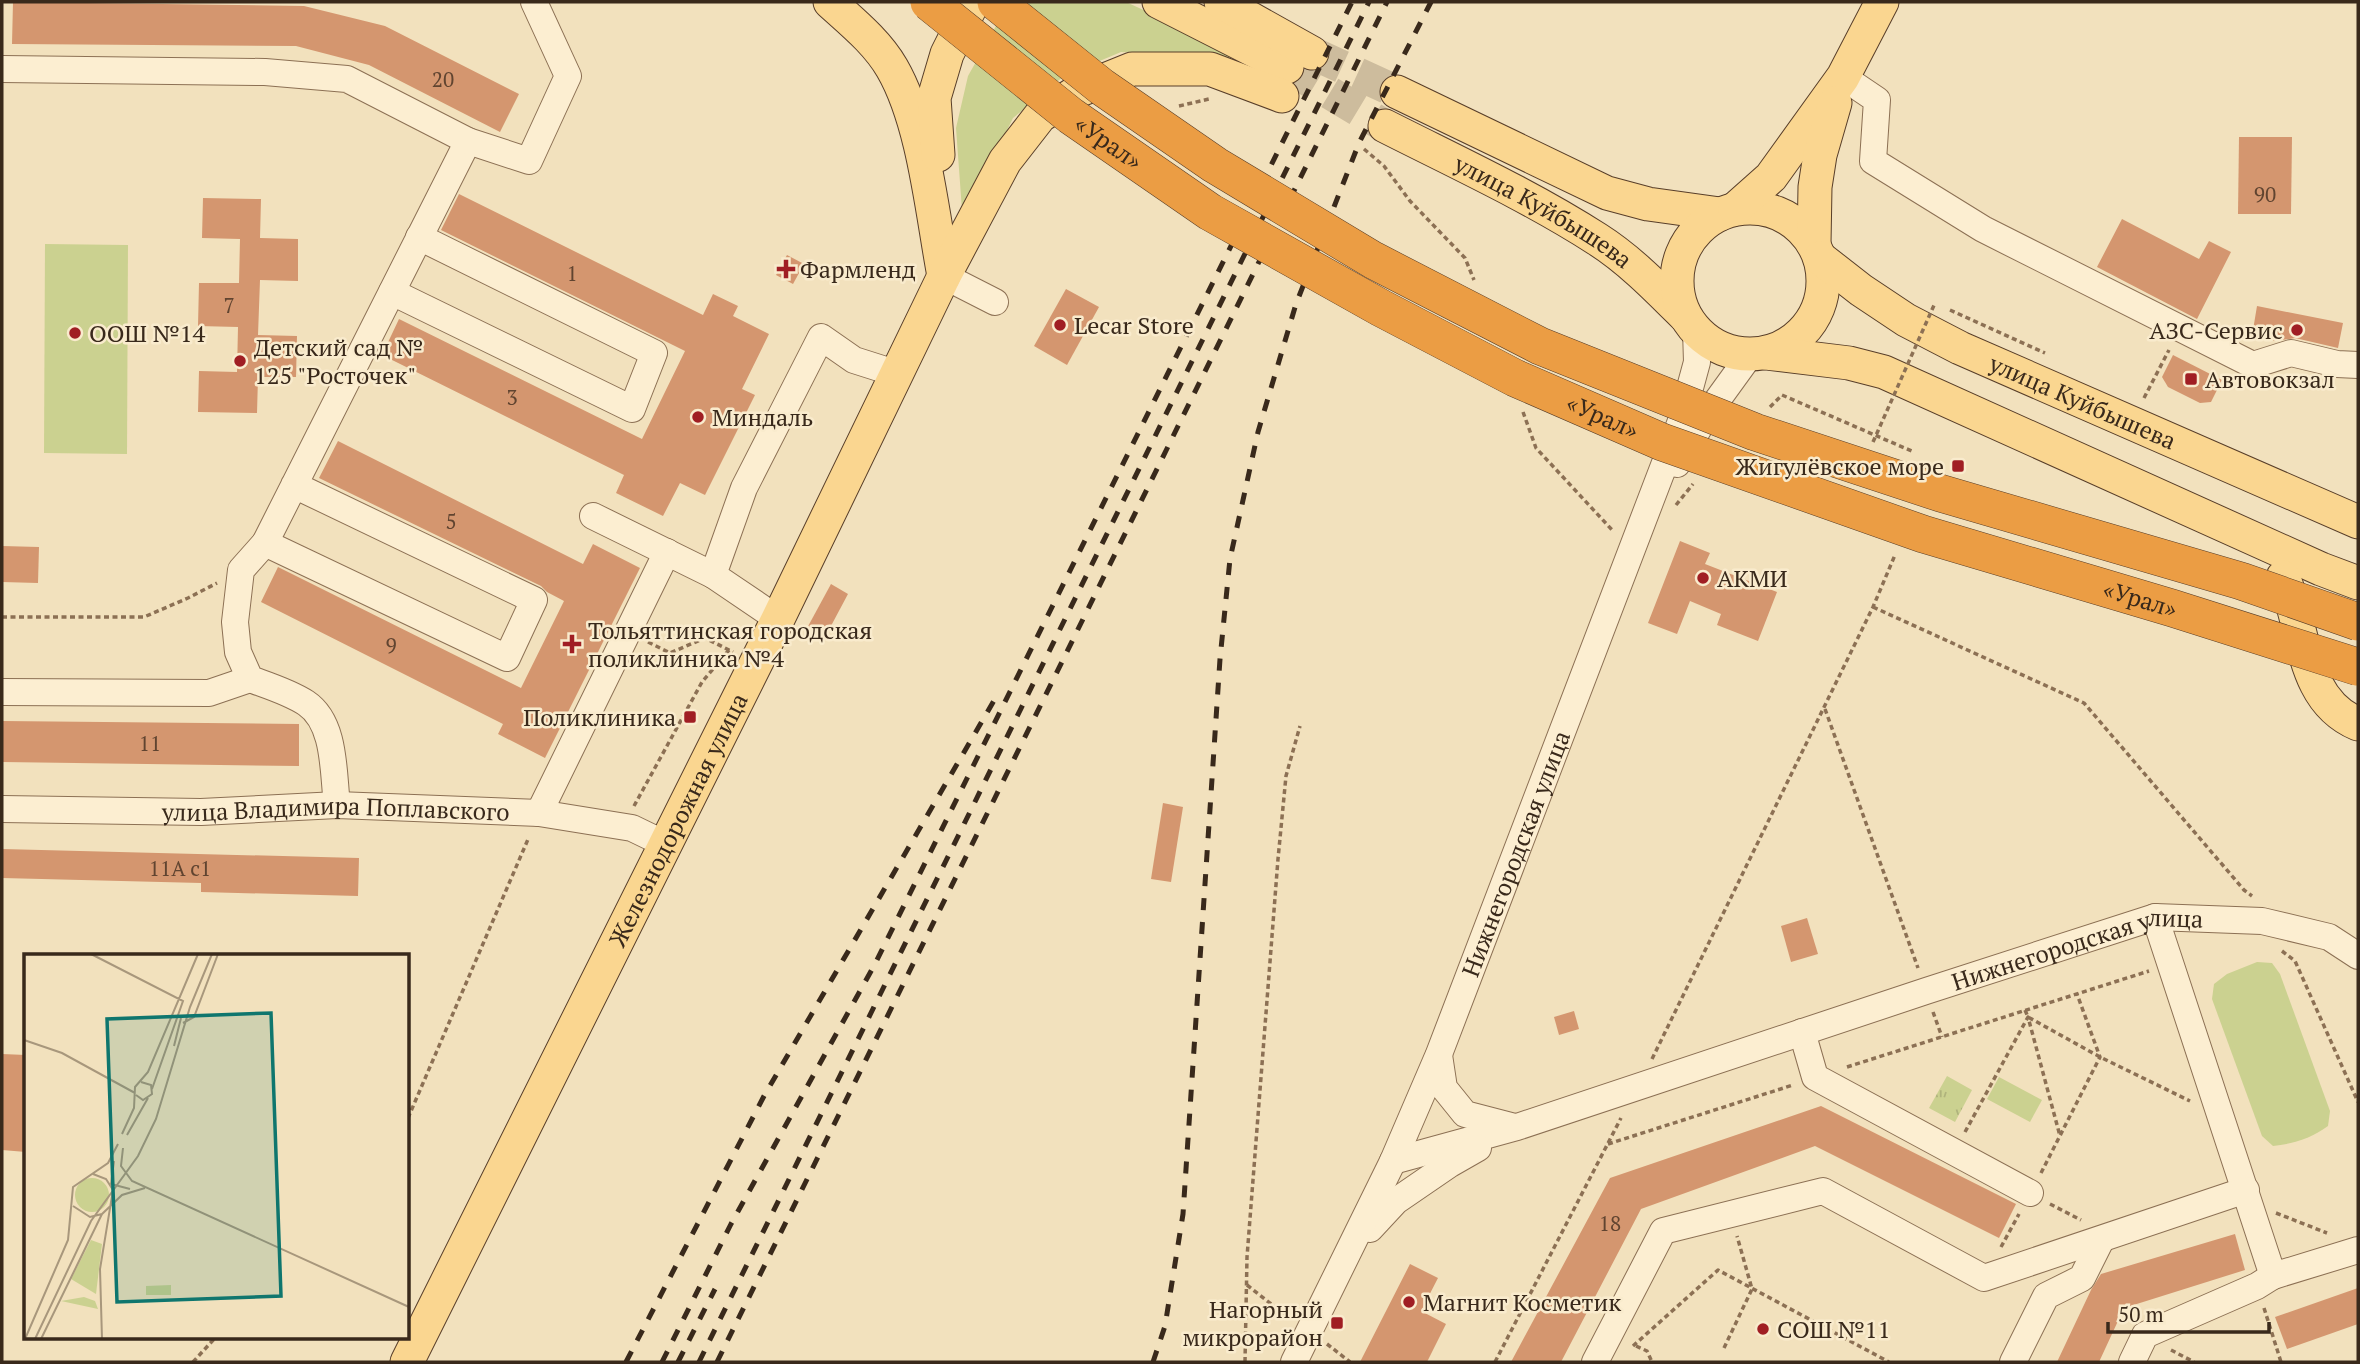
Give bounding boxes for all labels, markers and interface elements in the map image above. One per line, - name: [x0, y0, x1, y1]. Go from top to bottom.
- house number: 20: [432, 65, 454, 93]
- street label: «Урал»: [1069, 107, 1149, 177]
- street label: улица Куйбышева: [1448, 147, 1639, 275]
- house number: 90: [2254, 180, 2276, 208]
- place label: Фармленд: [800, 253, 916, 285]
- house number: 1: [566, 259, 578, 287]
- marker: Фармленд: [778, 261, 794, 277]
- house number: 7: [223, 291, 235, 319]
- place label: Lecar Store: [1074, 309, 1194, 341]
- place label: АЗС-Сервис: [2149, 314, 2283, 346]
- place label: ООШ №14: [89, 317, 206, 349]
- marker: Lecar Store: [1052, 317, 1068, 333]
- marker: АЗС-Сервис: [2289, 322, 2305, 338]
- marker: ООШ №14: [67, 325, 83, 341]
- place label: Детский сад № 125 "Росточек": [254, 331, 423, 391]
- street label: улица Куйбышева: [1984, 346, 2181, 457]
- marker: Детский сад № 125 "Росточек": [232, 353, 248, 369]
- place label: Автовокзал: [2205, 363, 2335, 395]
- marker: Автовокзал: [2183, 371, 2199, 387]
- house number: 3: [506, 383, 518, 411]
- street label: «Урал»: [1562, 386, 1644, 446]
- place label: Миндаль: [712, 401, 813, 433]
- marker: Миндаль: [690, 409, 706, 425]
- place label: Жигулёвское море: [1735, 450, 1944, 482]
- marker: Жигулёвское море: [1950, 458, 1966, 474]
- house number: 5: [445, 507, 457, 535]
- place label: АКМИ: [1717, 562, 1788, 594]
- marker: АКМИ: [1695, 570, 1711, 586]
- street label: «Урал»: [2099, 572, 2181, 625]
- place label: Тольяттинская городская поликлиника №4: [588, 614, 872, 674]
- house number: 9: [385, 631, 397, 659]
- marker: Тольяттинская городская поликлиника №4: [562, 634, 582, 654]
- street label: Железнодорожная улица: [601, 687, 755, 952]
- place label: Поликлиника: [523, 701, 676, 733]
- marker: Поликлиника: [682, 709, 698, 725]
- street label: Нижнегородская улица: [1454, 726, 1577, 981]
- house number: 11: [139, 729, 161, 757]
- street label: улица Владимира Поплавского: [161, 789, 510, 828]
- house number: 11А с1: [149, 854, 211, 882]
- street label: Нижнегородская улица: [1948, 901, 2204, 998]
- inset map: [24, 954, 410, 1340]
- house number: 18: [1599, 1209, 1621, 1237]
- place label: Магнит Косметик: [1423, 1286, 1621, 1318]
- scale bar: [2108, 1290, 2269, 1334]
- place label: Нагорный микрорайон: [1183, 1293, 1323, 1353]
- marker: Магнит Косметик: [1401, 1294, 1417, 1310]
- text: 50 m: [2118, 1300, 2164, 1328]
- place label: СОШ №11: [1777, 1313, 1890, 1345]
- marker: Нагорный микрорайон: [1329, 1315, 1345, 1331]
- marker: СОШ №11: [1755, 1321, 1771, 1337]

